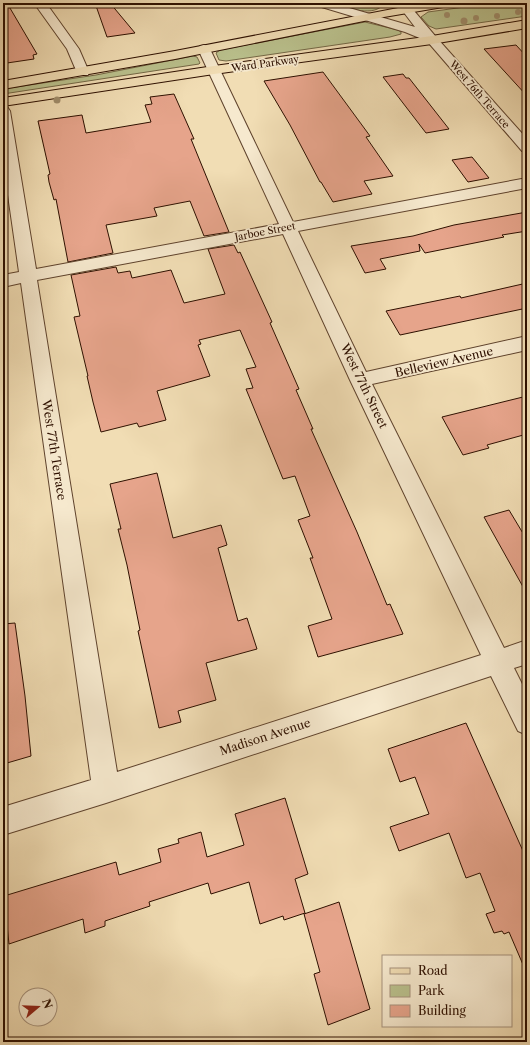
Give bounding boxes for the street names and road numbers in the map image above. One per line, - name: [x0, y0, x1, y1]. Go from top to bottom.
- street label: Ward Parkway: [229, 52, 300, 75]
- street label: West 76th Terrace: [446, 57, 513, 131]
- street label: Jarboe Street: [232, 219, 297, 244]
- street label: West 77th Street: [337, 340, 392, 431]
- street label: Belleview Avenue: [393, 343, 495, 380]
- street label: West 77th Terrace: [39, 397, 70, 502]
- street label: Madison Avenue: [217, 715, 312, 758]

